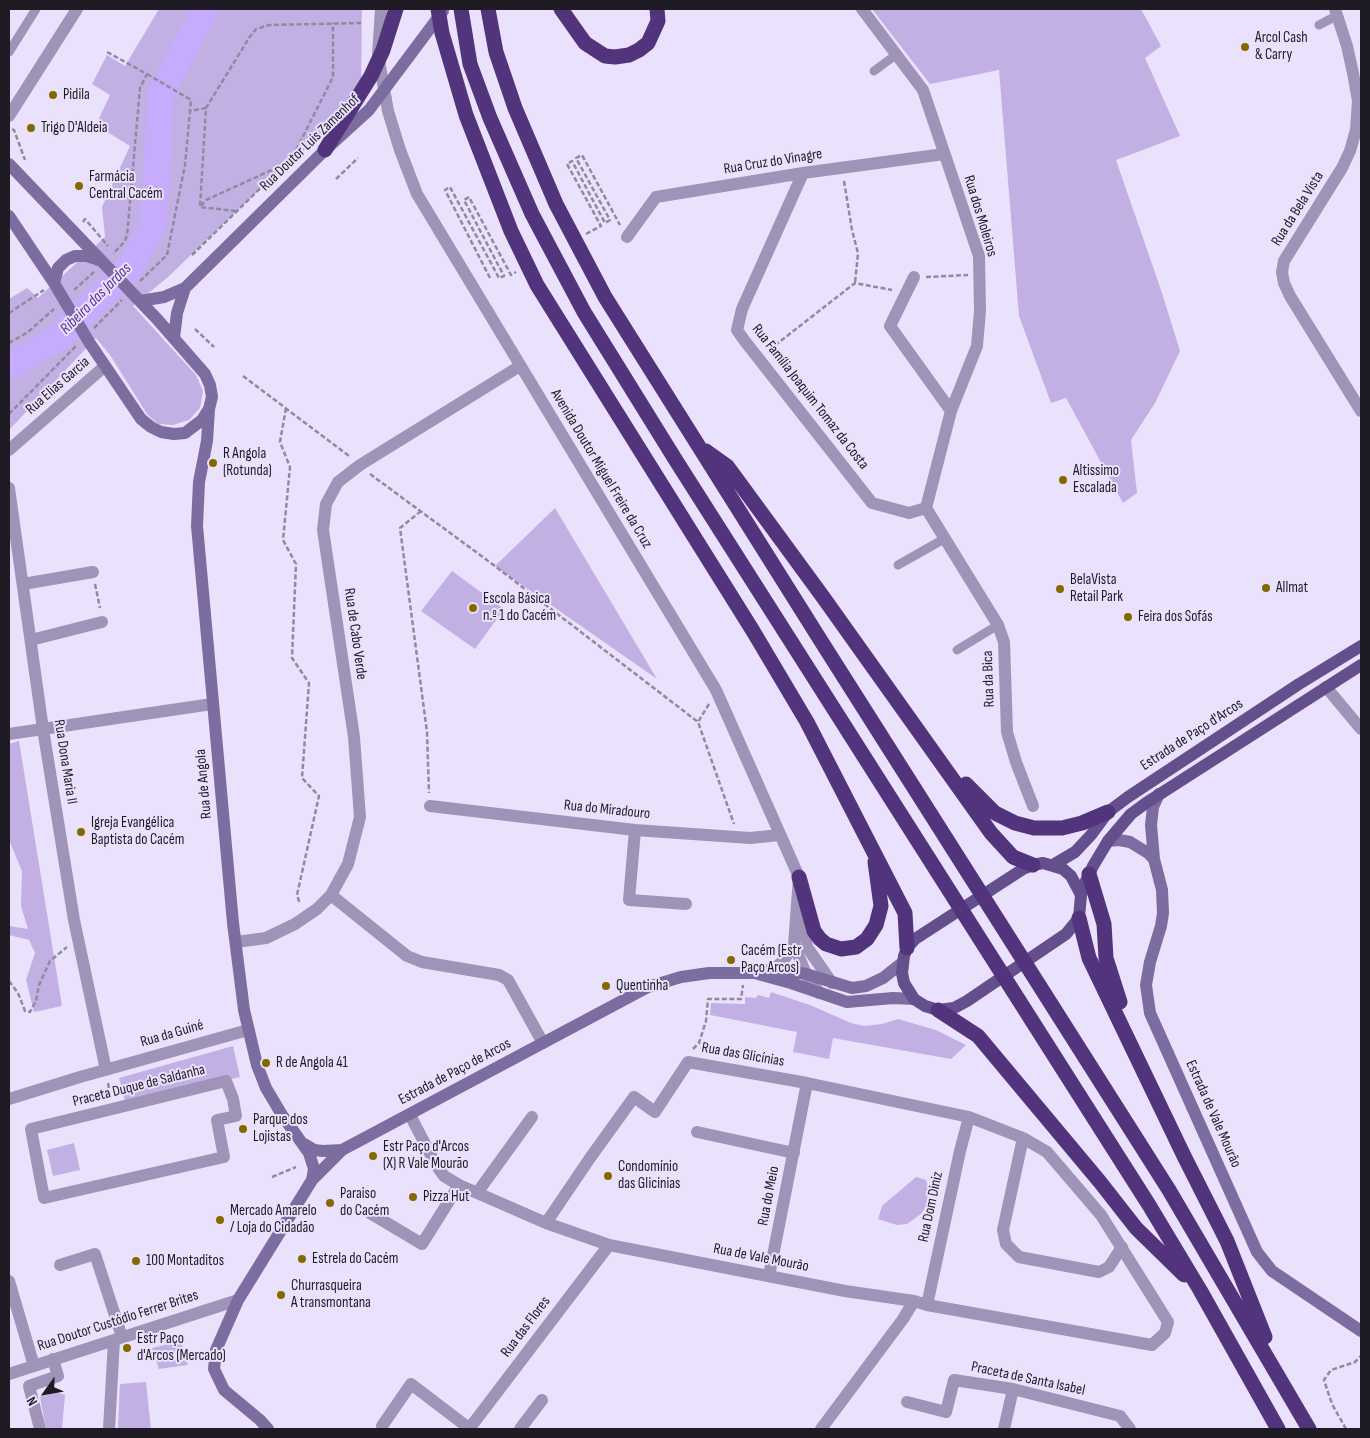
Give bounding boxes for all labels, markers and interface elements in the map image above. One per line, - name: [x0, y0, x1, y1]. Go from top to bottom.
- place label: Arcol Cash & Carry: [1255, 29, 1308, 64]
- marker: Arcol Cash & Carry: [1239, 41, 1251, 53]
- place label: Pidila: [63, 86, 90, 104]
- marker: Pidila: [47, 89, 59, 101]
- street label: Rua Doutor Luis Zamenhof: [256, 91, 364, 195]
- place label: Trigo D'Aldeia: [41, 119, 108, 137]
- marker: Trigo D'Aldeia: [25, 122, 37, 134]
- street label: Rua Cruz do Vinagre: [722, 145, 824, 179]
- place label: Farmácia Central Cacém: [89, 168, 163, 203]
- street label: Rua da Bela Vista: [1268, 168, 1328, 250]
- street label: Rua dos Moleiros: [959, 173, 1001, 259]
- marker: Farmácia Central Cacém: [73, 180, 85, 192]
- water label: Ribeira das Jardas: [56, 259, 136, 339]
- street label: Rua Família Joaquim Tomaz da Costa: [748, 321, 872, 473]
- street label: Rua Elias Garcia: [22, 353, 94, 419]
- street label: Avenida Doutor Miguel Freire da Cruz: [546, 386, 656, 552]
- place label: R Angola (Rotunda): [223, 445, 272, 480]
- marker: R Angola (Rotunda): [207, 457, 219, 469]
- place label: Altissimo Escalada: [1073, 462, 1119, 497]
- marker: Altissimo Escalada: [1057, 474, 1069, 486]
- place label: BelaVista Retail Park: [1070, 571, 1123, 606]
- place label: Allmat: [1276, 579, 1308, 597]
- marker: Allmat: [1260, 582, 1272, 594]
- marker: BelaVista Retail Park: [1054, 583, 1066, 595]
- street label: Rua de Cabo Verde: [340, 587, 370, 681]
- place label: Escola Básica n.º 1 do Cacém: [483, 590, 556, 625]
- marker: Escola Básica n.º 1 do Cacém: [467, 602, 479, 614]
- place label: Feira dos Sofás: [1138, 608, 1213, 626]
- marker: Feira dos Sofás: [1122, 611, 1134, 623]
- street label: Rua da Bica: [979, 650, 999, 708]
- street label: Estrada de Paço d'Arcos: [1137, 695, 1247, 775]
- street label: Rua Dona Maria II: [49, 718, 81, 806]
- street label: Rua de Angola: [192, 748, 216, 820]
- street label: Rua do Miradouro: [563, 797, 651, 823]
- place label: Igreja Evangélica Baptista do Cacém: [91, 814, 184, 849]
- marker: Igreja Evangélica Baptista do Cacém: [75, 826, 87, 838]
- place label: Cacém (Estr Paço Arcos): [741, 942, 801, 977]
- marker: Cacém (Estr Paço Arcos): [725, 954, 737, 966]
- place label: Quentinha: [616, 977, 668, 995]
- marker: Quentinha: [600, 980, 612, 992]
- street label: Rua da Guiné: [138, 1016, 206, 1052]
- street label: Estrada de Paço de Arcos: [396, 1035, 514, 1109]
- street label: Rua das Glicínias: [700, 1039, 786, 1071]
- place label: R de Angola 41: [276, 1054, 348, 1072]
- marker: R de Angola 41: [260, 1057, 272, 1069]
- street label: Estrada de Vale Mourão: [1181, 1057, 1245, 1171]
- street label: Praceta Duque de Saldanha: [71, 1061, 207, 1111]
- place label: Parque dos Lojistas: [253, 1111, 308, 1146]
- marker: Parque dos Lojistas: [237, 1123, 249, 1135]
- place label: Estr Paço d'Arcos (X) R Vale Mourão: [383, 1138, 469, 1173]
- marker: Estr Paço d'Arcos (X) R Vale Mourão: [367, 1150, 379, 1162]
- place label: Condomínio das Glicinias: [618, 1158, 680, 1193]
- street label: Rua do Meio: [754, 1165, 784, 1227]
- marker: Condomínio das Glicinias: [602, 1170, 614, 1182]
- street label: Rua Dom Diniz: [915, 1170, 947, 1244]
- place label: Paraiso do Cacém: [340, 1185, 389, 1220]
- place label: Pizza Hut: [423, 1188, 470, 1206]
- marker: Pizza Hut: [407, 1191, 419, 1203]
- marker: Paraiso do Cacém: [324, 1197, 336, 1209]
- place label: Mercado Amarelo / Loja do Cidadão: [230, 1202, 317, 1237]
- marker: Mercado Amarelo / Loja do Cidadão: [214, 1214, 226, 1226]
- street label: Rua de Vale Mourão: [712, 1240, 810, 1276]
- place label: Estrela do Cacém: [312, 1250, 398, 1268]
- place label: 100 Montaditos: [146, 1252, 224, 1270]
- marker: Estrela do Cacém: [296, 1253, 308, 1265]
- marker: 100 Montaditos: [130, 1255, 142, 1267]
- place label: Churrasqueira A transmontana: [291, 1277, 371, 1312]
- street label: Rua Doutor Custódio Ferrer Brites: [35, 1286, 201, 1356]
- marker: Churrasqueira A transmontana: [275, 1289, 287, 1301]
- street label: Rua das Flores: [497, 1293, 555, 1361]
- place label: Estr Paço d'Arcos (Mercado): [137, 1330, 226, 1365]
- marker: Estr Paço d'Arcos (Mercado): [121, 1342, 133, 1354]
- street label: Praceta de Santa Isabel: [969, 1358, 1087, 1400]
- north arrow: [20, 1368, 70, 1418]
- text: N: [23, 1394, 41, 1409]

